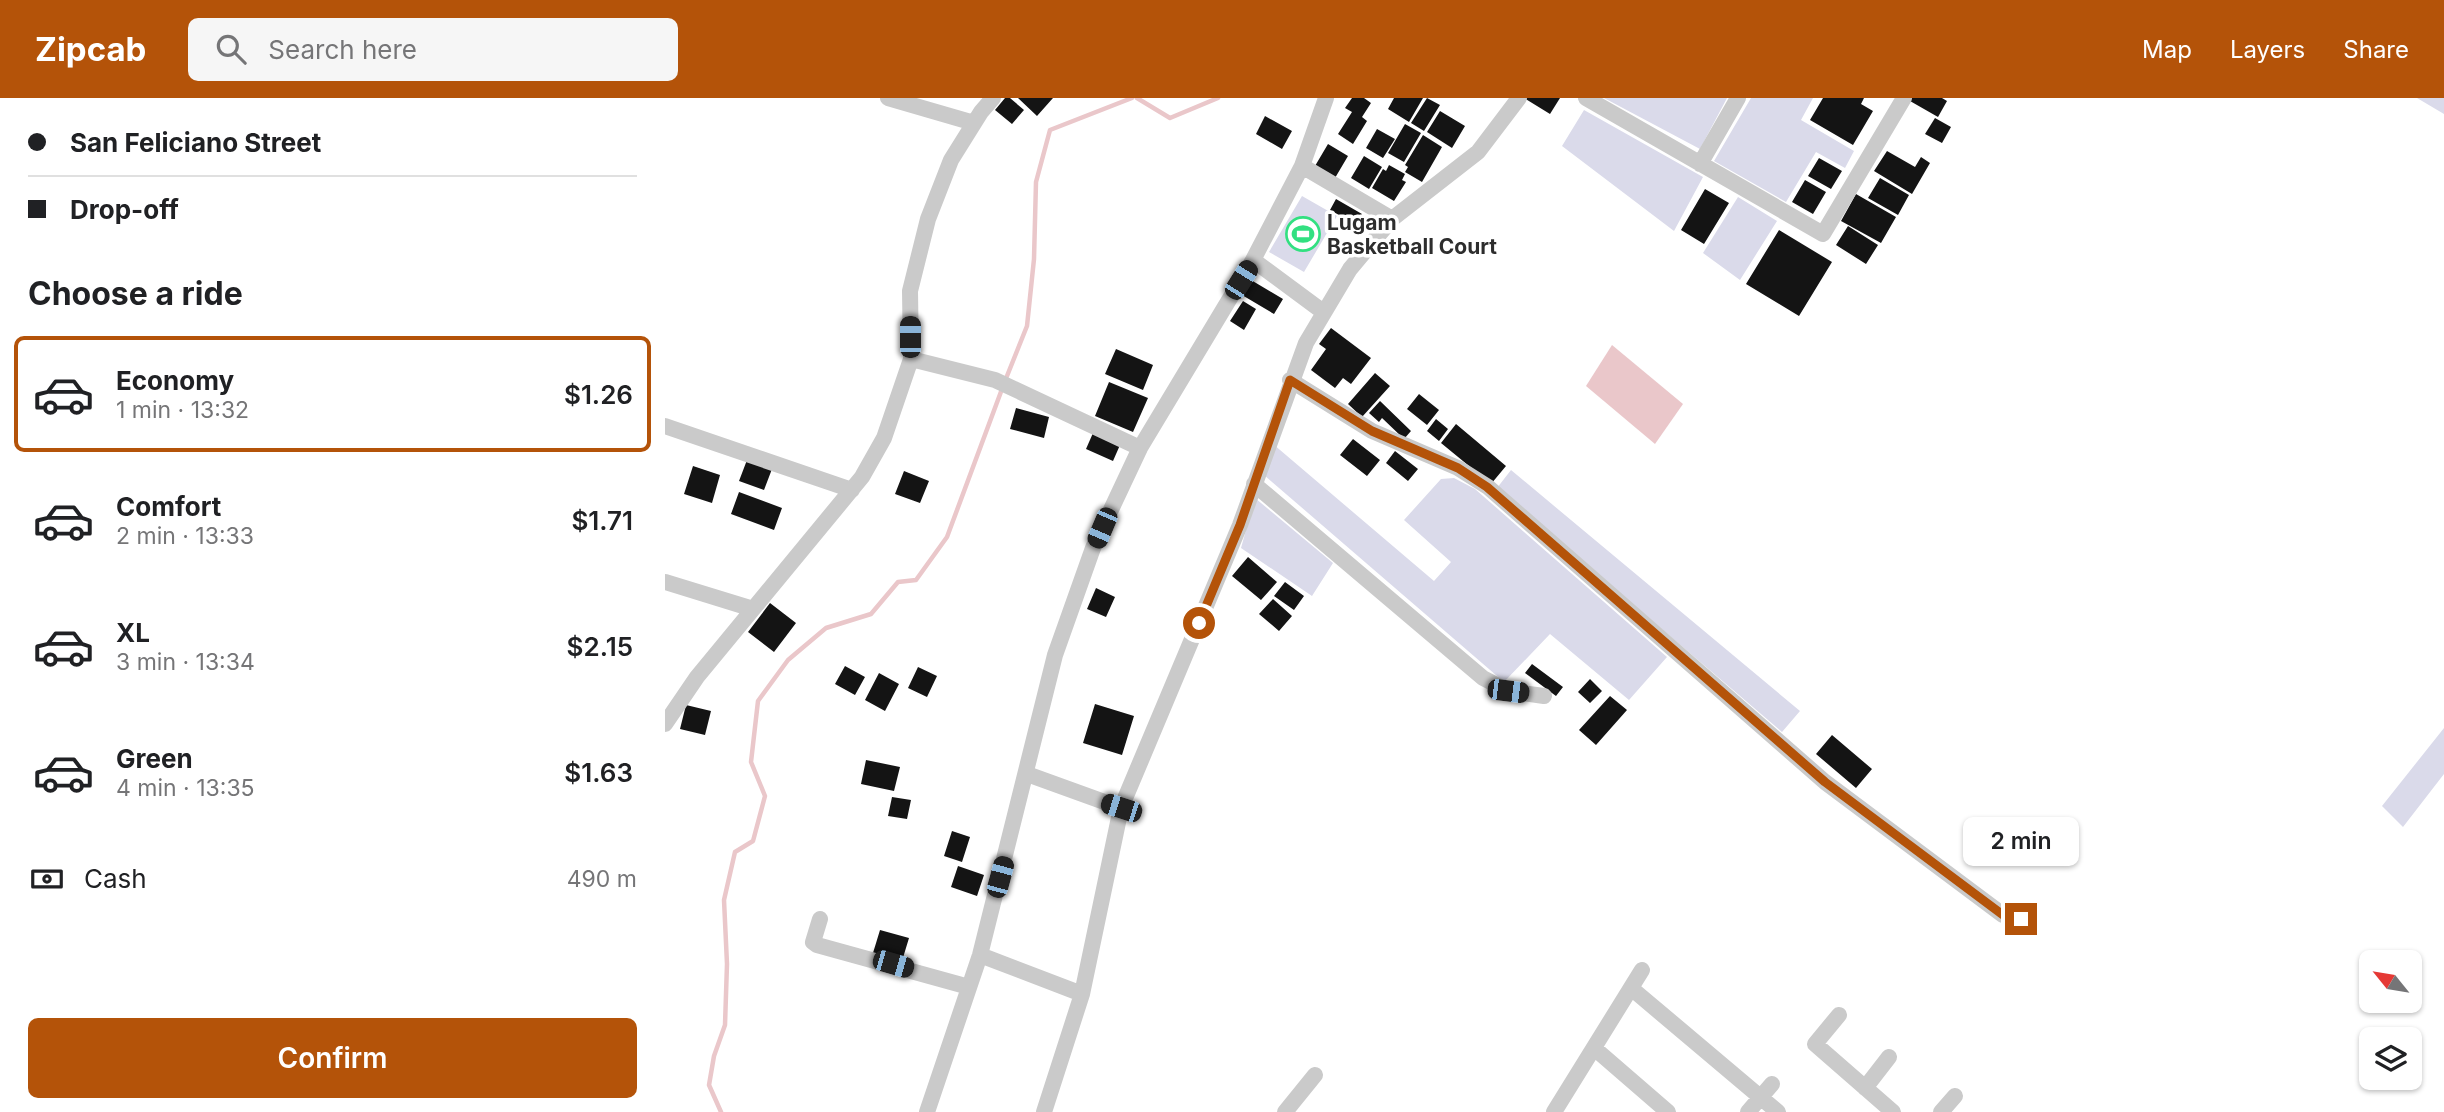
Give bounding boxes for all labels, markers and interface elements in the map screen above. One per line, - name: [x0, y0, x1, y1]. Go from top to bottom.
- search box: [188, 18, 678, 81]
- text: Zipcab: [35, 29, 146, 69]
- icon: search: [212, 30, 250, 68]
- text: Search here: [268, 34, 417, 65]
- text: Map: [2142, 35, 2192, 64]
- text: Layers: [2230, 35, 2305, 64]
- text: Share: [2343, 35, 2409, 64]
- text: San Feliciano Street: [70, 127, 321, 158]
- text: Drop-off: [70, 194, 179, 225]
- place label: Lugam Basketball Court: [1327, 210, 1497, 259]
- sports icon: Lugam Basketball Court: [1284, 215, 1322, 253]
- car: [1221, 257, 1262, 303]
- text: Choose a ride: [28, 274, 243, 313]
- car: [900, 316, 921, 358]
- icon: car: [32, 363, 95, 426]
- text: Economy: [116, 365, 234, 396]
- text: $1.26: [564, 379, 633, 410]
- text: 1 min · 13:32: [116, 396, 249, 424]
- icon: car: [32, 489, 95, 552]
- text: Comfort: [116, 491, 221, 522]
- text: $1.71: [571, 505, 633, 536]
- car: [1085, 505, 1120, 551]
- text: 2 min · 13:33: [116, 522, 254, 550]
- route start: [1183, 607, 1215, 639]
- icon: car: [32, 615, 95, 678]
- text: XL: [116, 617, 150, 648]
- text: $2.15: [567, 631, 633, 662]
- text: 3 min · 13:34: [116, 648, 255, 676]
- car: [1486, 678, 1531, 704]
- icon: car: [32, 741, 95, 804]
- text: Green: [116, 743, 193, 774]
- text: $1.63: [564, 757, 633, 788]
- text: 4 min · 13:35: [116, 774, 255, 802]
- car: [1098, 792, 1145, 824]
- callout: 2 min: [1963, 818, 2079, 866]
- text: 2 min: [1991, 827, 2051, 855]
- car: [985, 854, 1016, 900]
- icon: cash: [28, 860, 66, 898]
- text: Cash: [84, 863, 147, 894]
- text: 490 m: [567, 865, 637, 893]
- route end: [2005, 903, 2037, 935]
- car: [870, 948, 917, 980]
- north arrow: [2359, 950, 2422, 1013]
- map controls: [2359, 950, 2422, 1090]
- button: Confirm: [28, 1018, 637, 1098]
- button: layers: [2359, 1027, 2422, 1090]

